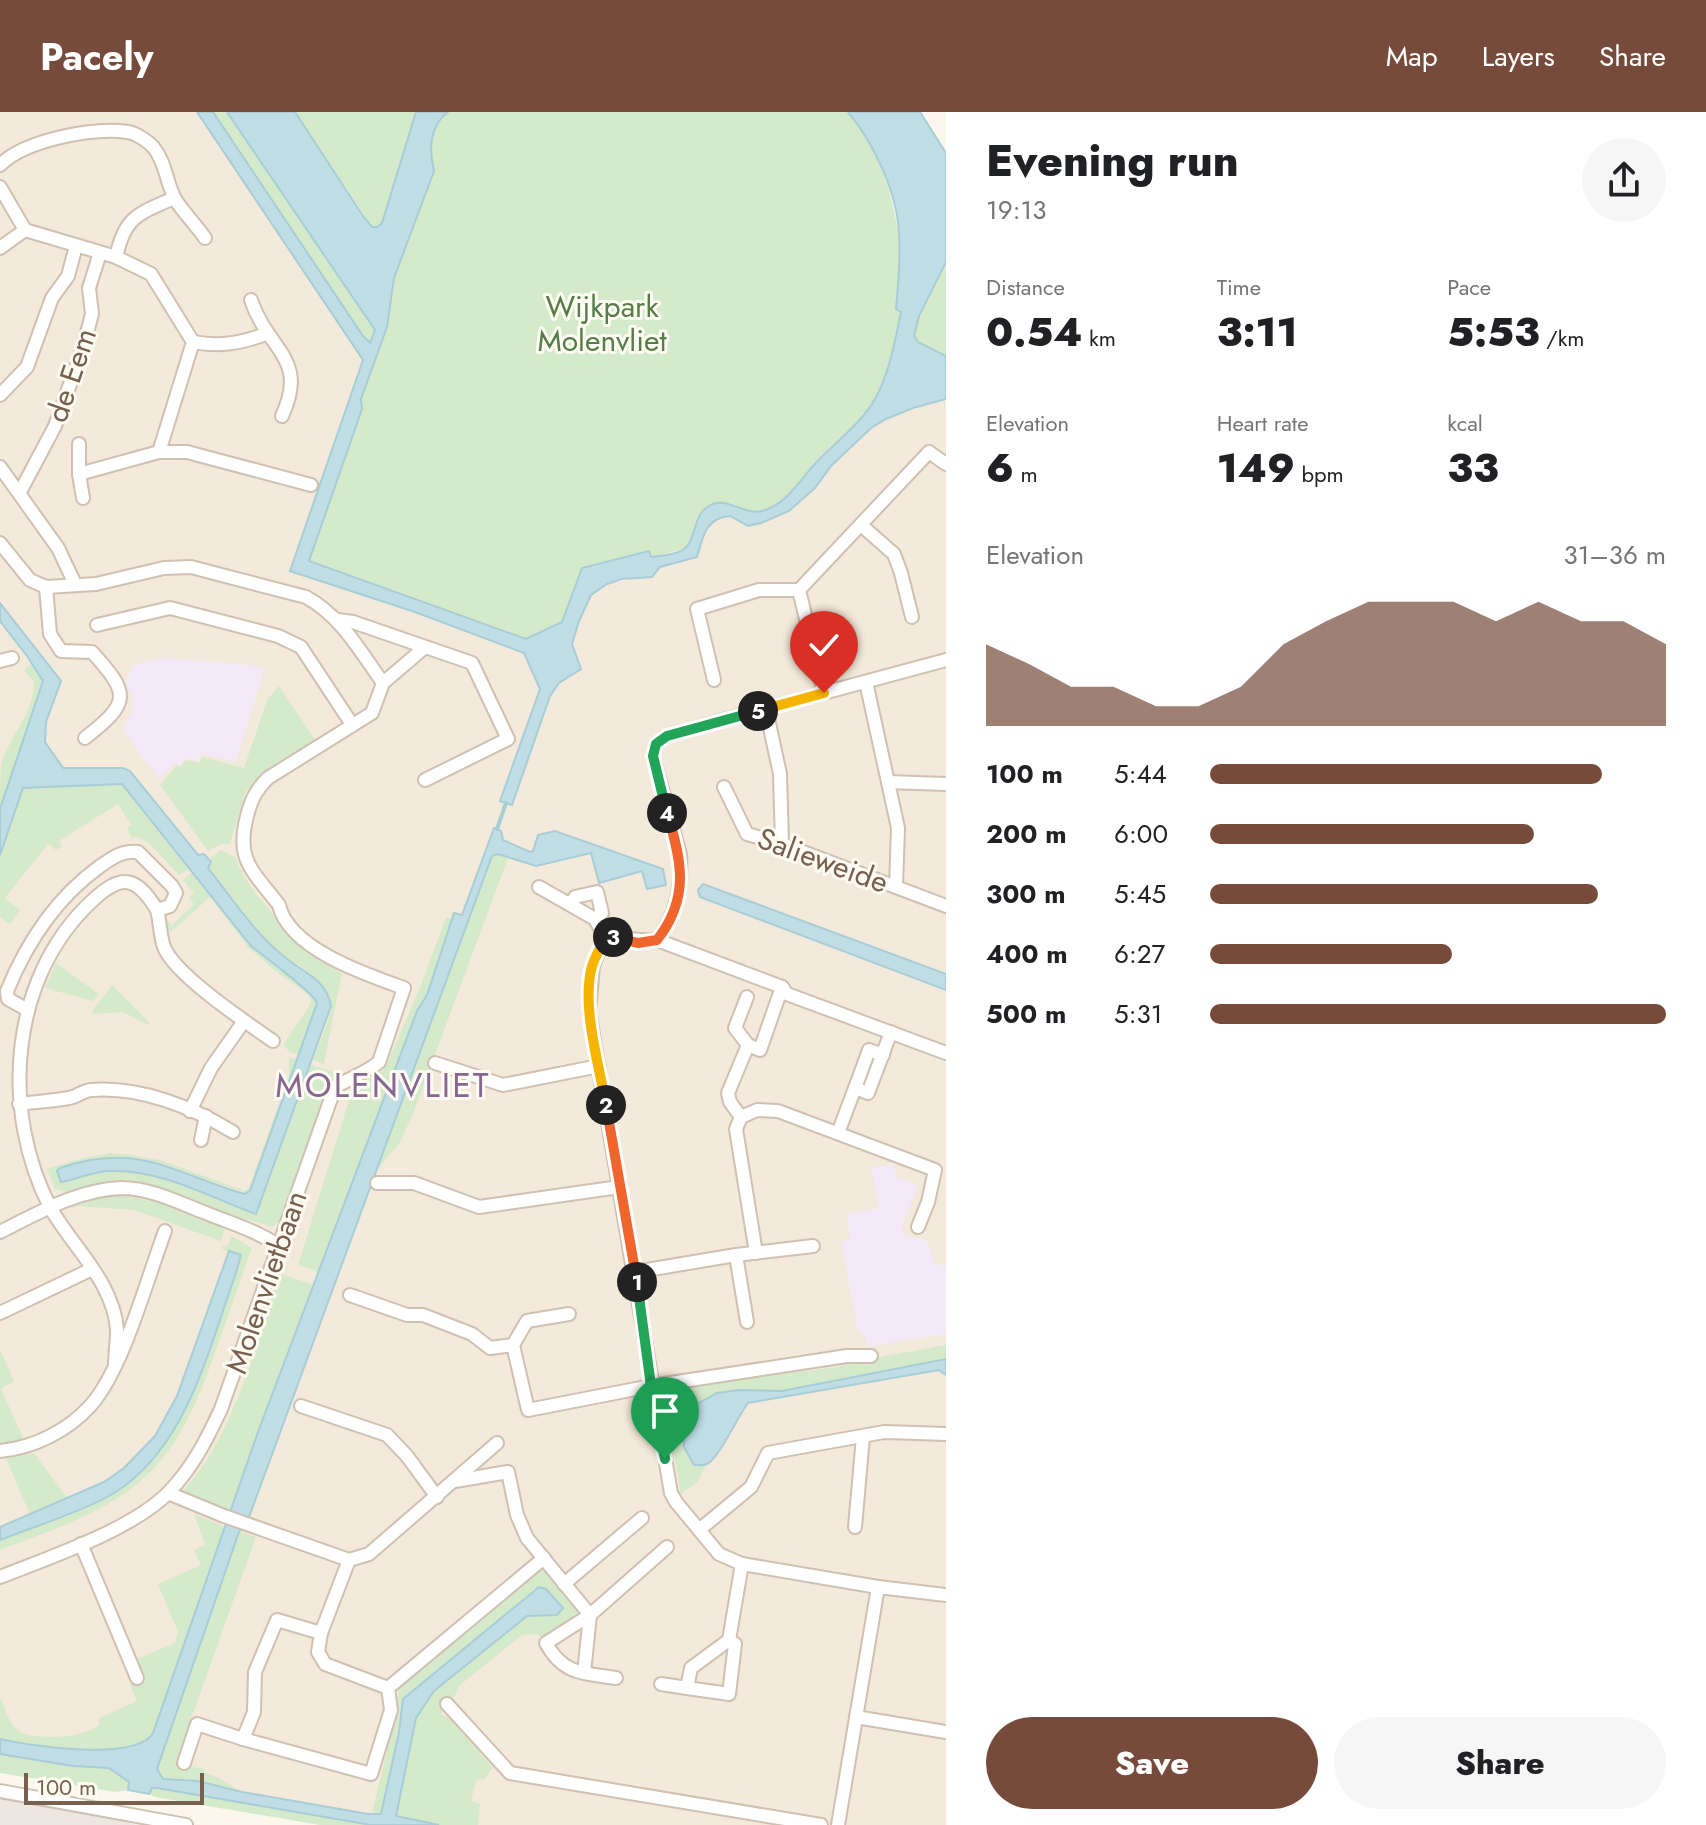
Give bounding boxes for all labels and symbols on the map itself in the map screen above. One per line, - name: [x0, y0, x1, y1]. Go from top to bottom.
- park label: Wijkpark Molenvliet: [537, 285, 667, 362]
- street label: de Eem: [35, 322, 107, 428]
- pin: [790, 611, 858, 693]
- pin: 5: [738, 691, 778, 731]
- pin: 4: [647, 793, 687, 833]
- street label: Salieweide: [752, 816, 894, 904]
- pin: 3: [593, 917, 633, 957]
- district label: MOLENVLIET: [275, 1061, 491, 1110]
- pin: 2: [586, 1085, 626, 1125]
- street label: Molenvlietbaan: [215, 1185, 317, 1379]
- pin: 1: [617, 1262, 657, 1302]
- pin: [631, 1377, 699, 1459]
- scale bar: [24, 1769, 204, 1805]

